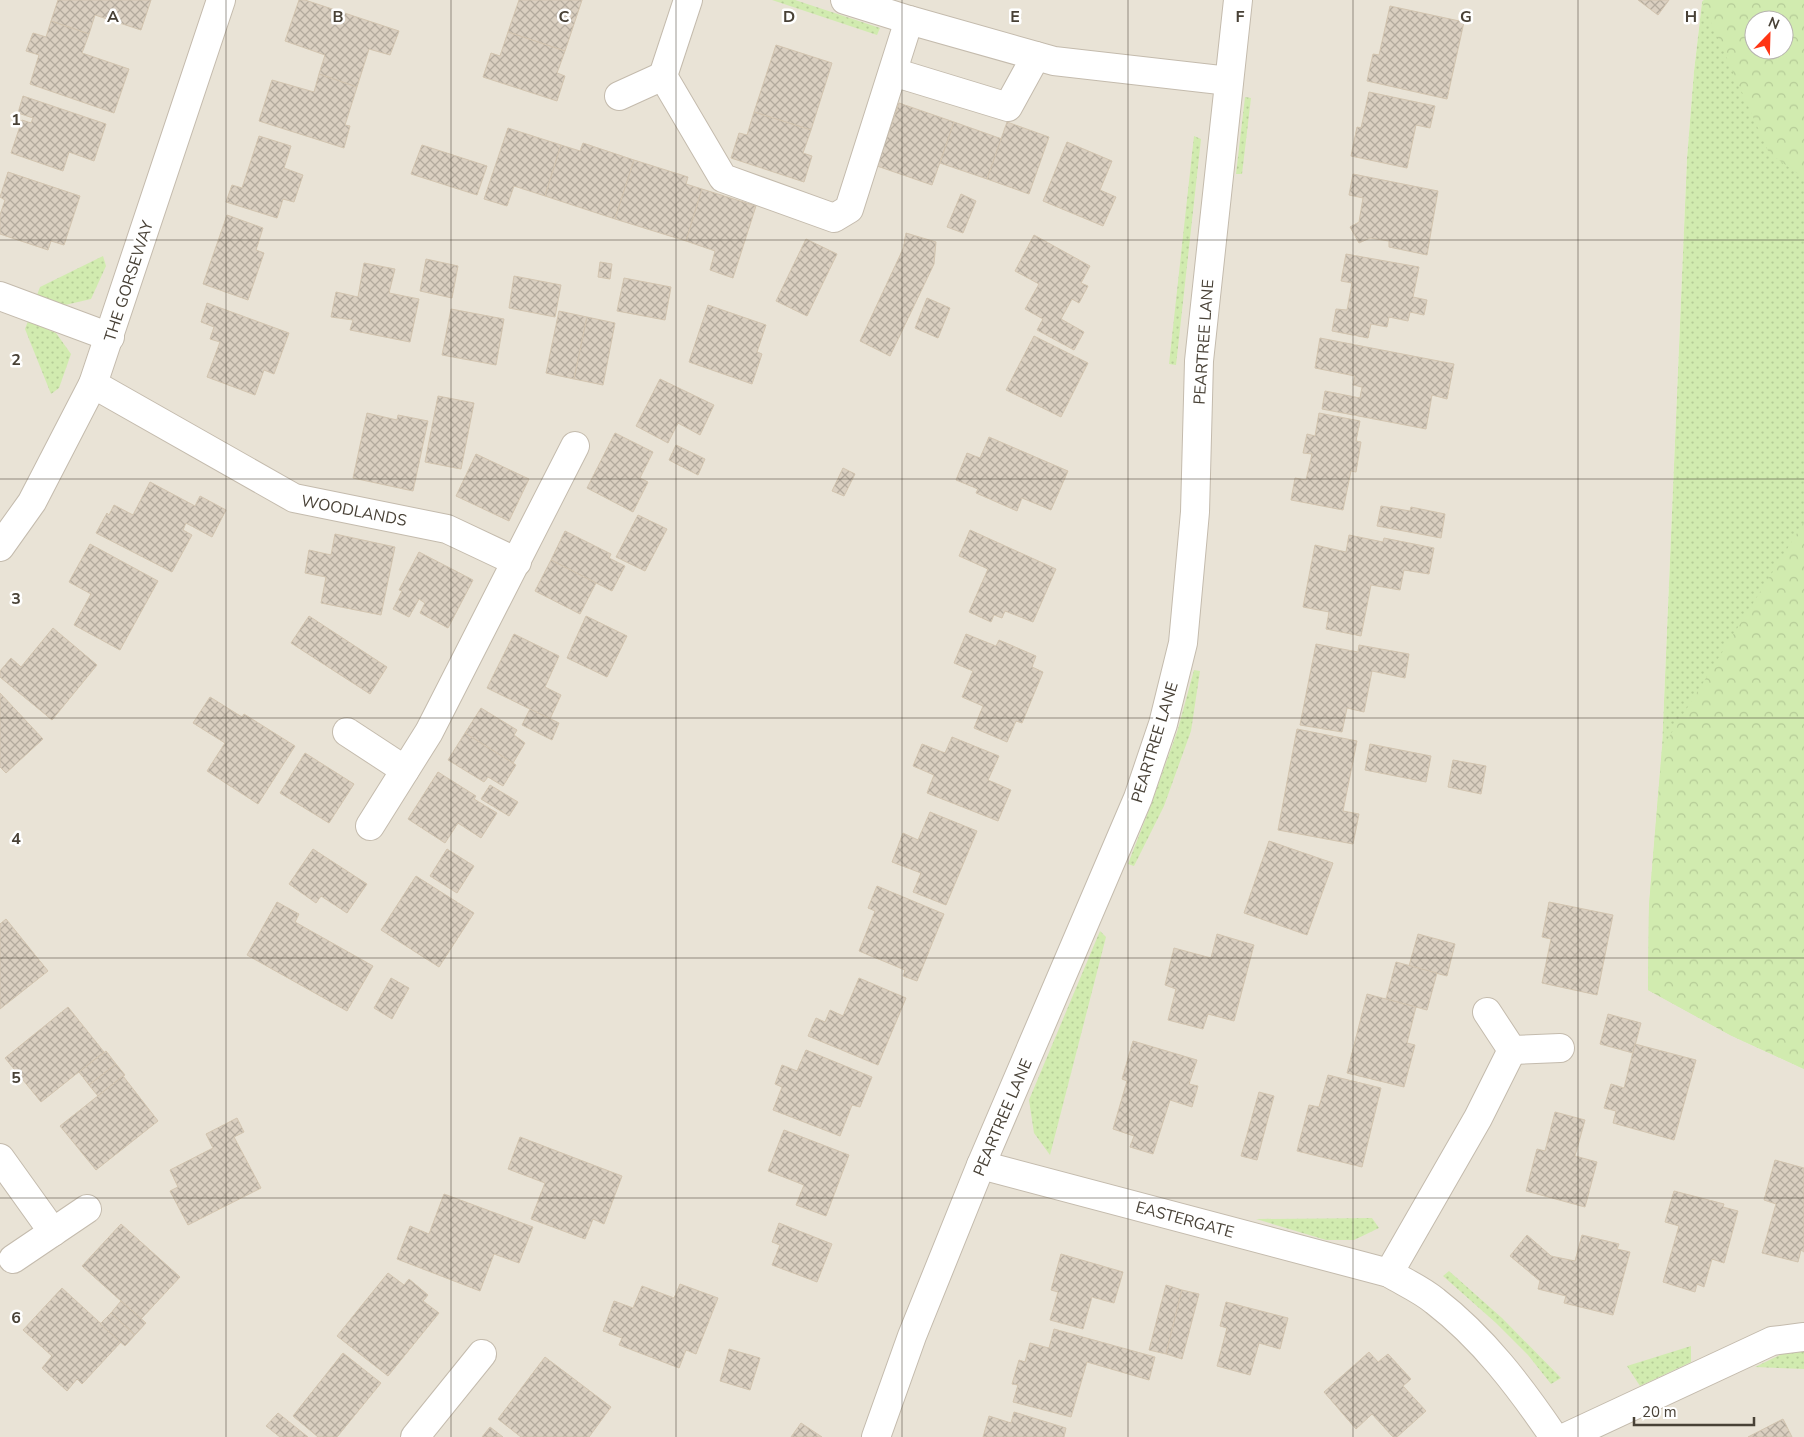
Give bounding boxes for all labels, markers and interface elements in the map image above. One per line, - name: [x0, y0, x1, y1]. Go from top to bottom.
- text: A: [107, 6, 119, 28]
- text: B: [332, 6, 344, 28]
- text: C: [559, 6, 570, 28]
- text: D: [783, 6, 795, 28]
- text: E: [1010, 6, 1020, 28]
- text: F: [1236, 6, 1245, 28]
- text: G: [1460, 6, 1472, 28]
- text: H: [1685, 6, 1697, 28]
- north arrow: [1744, 10, 1794, 60]
- text: N: [1765, 13, 1782, 34]
- text: 1: [11, 109, 21, 131]
- street label: THE GORSEWAY: [99, 218, 159, 345]
- street label: PEARTREE LANE: [1189, 279, 1219, 405]
- text: 2: [11, 349, 21, 371]
- street label: WOODLANDS: [299, 490, 409, 532]
- text: 3: [11, 588, 21, 610]
- street label: PEARTREE LANE: [1126, 679, 1184, 806]
- text: 4: [11, 828, 21, 850]
- street label: PEARTREE LANE: [968, 1055, 1038, 1179]
- text: 5: [11, 1067, 21, 1089]
- street label: EASTERGATE: [1133, 1196, 1236, 1244]
- text: 6: [11, 1307, 21, 1329]
- scale bar: [1634, 1394, 1754, 1426]
- text: 20 m: [1642, 1402, 1677, 1422]

